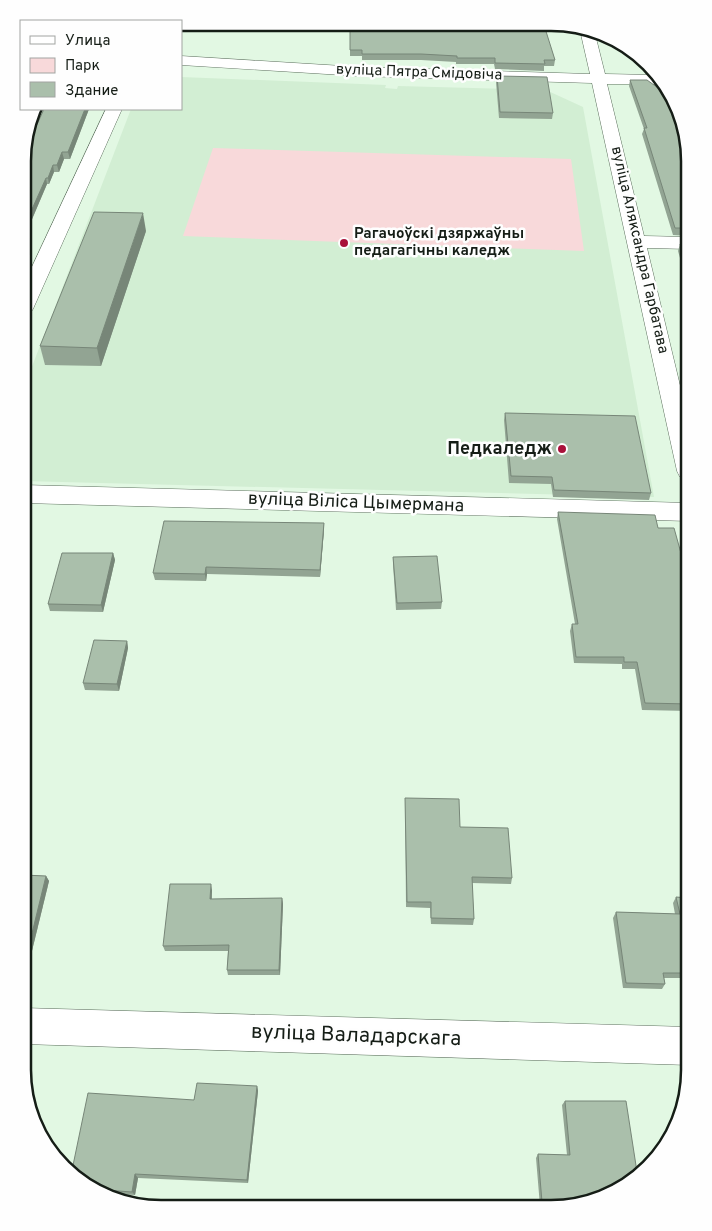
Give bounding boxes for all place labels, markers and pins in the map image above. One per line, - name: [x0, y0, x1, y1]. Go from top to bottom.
- place label: Рагачоўскі дзяржаўны педагагічны каледж: [354, 225, 524, 261]
- marker: Рагачоўскі дзяржаўны педагагічны каледж: [338, 237, 350, 249]
- place label: Педкаледж: [447, 438, 552, 461]
- marker: Педкаледж: [556, 443, 568, 455]

